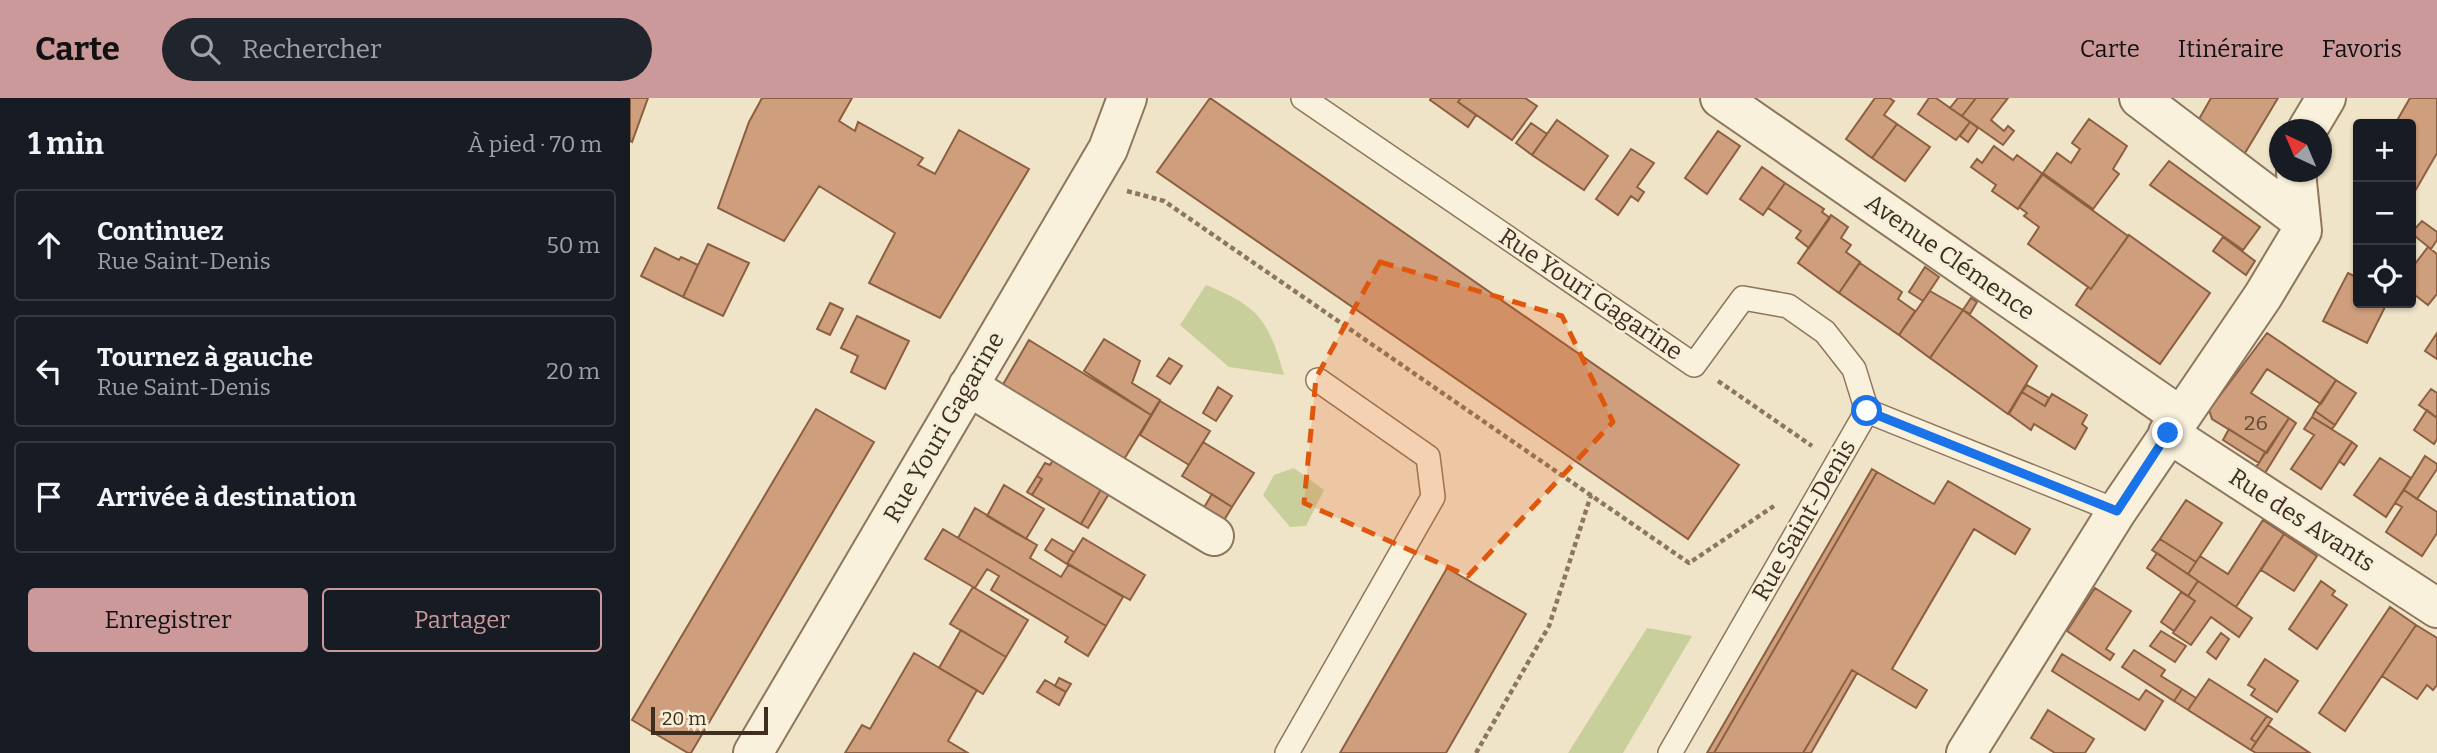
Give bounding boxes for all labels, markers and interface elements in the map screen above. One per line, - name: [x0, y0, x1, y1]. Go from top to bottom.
- search box: [162, 18, 652, 81]
- text: Carte: [35, 29, 120, 69]
- icon: search: [186, 30, 224, 68]
- text: Rechercher: [242, 34, 382, 65]
- text: Carte: [2080, 35, 2140, 63]
- text: Itinéraire: [2178, 35, 2284, 63]
- text: Favoris: [2322, 35, 2402, 63]
- north arrow: [2269, 119, 2332, 182]
- map controls: [2353, 119, 2416, 308]
- button: +: [2353, 119, 2416, 182]
- text: 1 min: [28, 126, 104, 162]
- text: À pied · 70 m: [468, 130, 602, 158]
- button: −: [2353, 182, 2416, 245]
- street label: Avenue Clémence: [1860, 188, 2040, 326]
- text: Continuez: [97, 216, 224, 247]
- street label: Rue Youri Gagarine: [1494, 222, 1688, 366]
- icon: ahead: [30, 226, 68, 264]
- text: 50 m: [546, 231, 600, 259]
- button: locate: [2353, 245, 2416, 308]
- text: Rue Saint-Denis: [97, 247, 271, 275]
- street label: Rue Youri Gagarine: [878, 327, 1010, 527]
- text: Tournez à gauche: [97, 342, 313, 373]
- icon: left: [30, 352, 68, 390]
- text: 20 m: [546, 357, 600, 385]
- text: Rue Saint-Denis: [97, 373, 271, 401]
- route start: [1851, 395, 1882, 426]
- house number: 26: [2244, 410, 2268, 436]
- route end: [2152, 417, 2183, 448]
- street label: Rue Saint-Denis: [1747, 435, 1861, 605]
- street label: Rue des Avants: [2224, 462, 2380, 578]
- icon: arrive: [30, 478, 68, 516]
- text: Arrivée à destination: [97, 482, 356, 513]
- button: Enregistrer: [28, 588, 308, 652]
- button: Partager: [322, 588, 602, 652]
- scale bar: [651, 704, 768, 736]
- text: 20 m: [662, 707, 706, 730]

